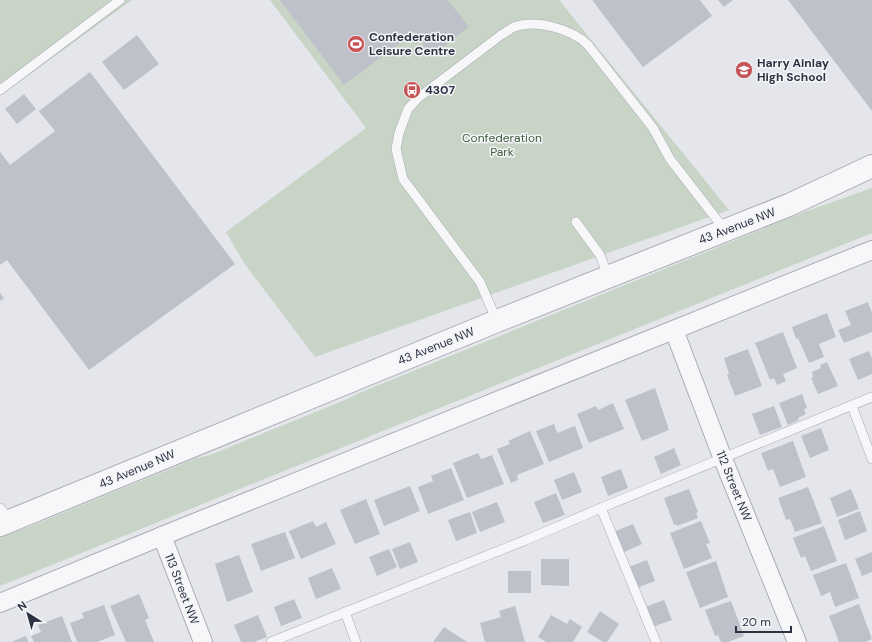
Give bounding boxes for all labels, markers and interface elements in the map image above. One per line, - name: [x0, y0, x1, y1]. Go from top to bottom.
- place label: Confederation Leisure Centre: [369, 29, 455, 59]
- sports icon: Confederation Leisure Centre: [346, 34, 366, 54]
- place label: Harry Ainlay High School: [757, 55, 830, 85]
- school or university icon: Harry Ainlay High School: [734, 60, 754, 80]
- bus stop icon: 4307: [402, 80, 422, 100]
- place label: 4307: [425, 82, 455, 98]
- park label: Confederation Park: [462, 130, 542, 160]
- street label: 43 Avenue NW: [696, 204, 778, 248]
- street label: 43 Avenue NW: [395, 323, 477, 369]
- street label: 43 Avenue NW: [96, 446, 178, 492]
- street label: 112 Street NW: [713, 448, 756, 524]
- street label: 113 Street NW: [161, 551, 203, 627]
- north arrow: [8, 594, 48, 634]
- text: N: [15, 598, 29, 614]
- scale bar: [736, 608, 791, 634]
- text: 20 m: [742, 614, 771, 630]

